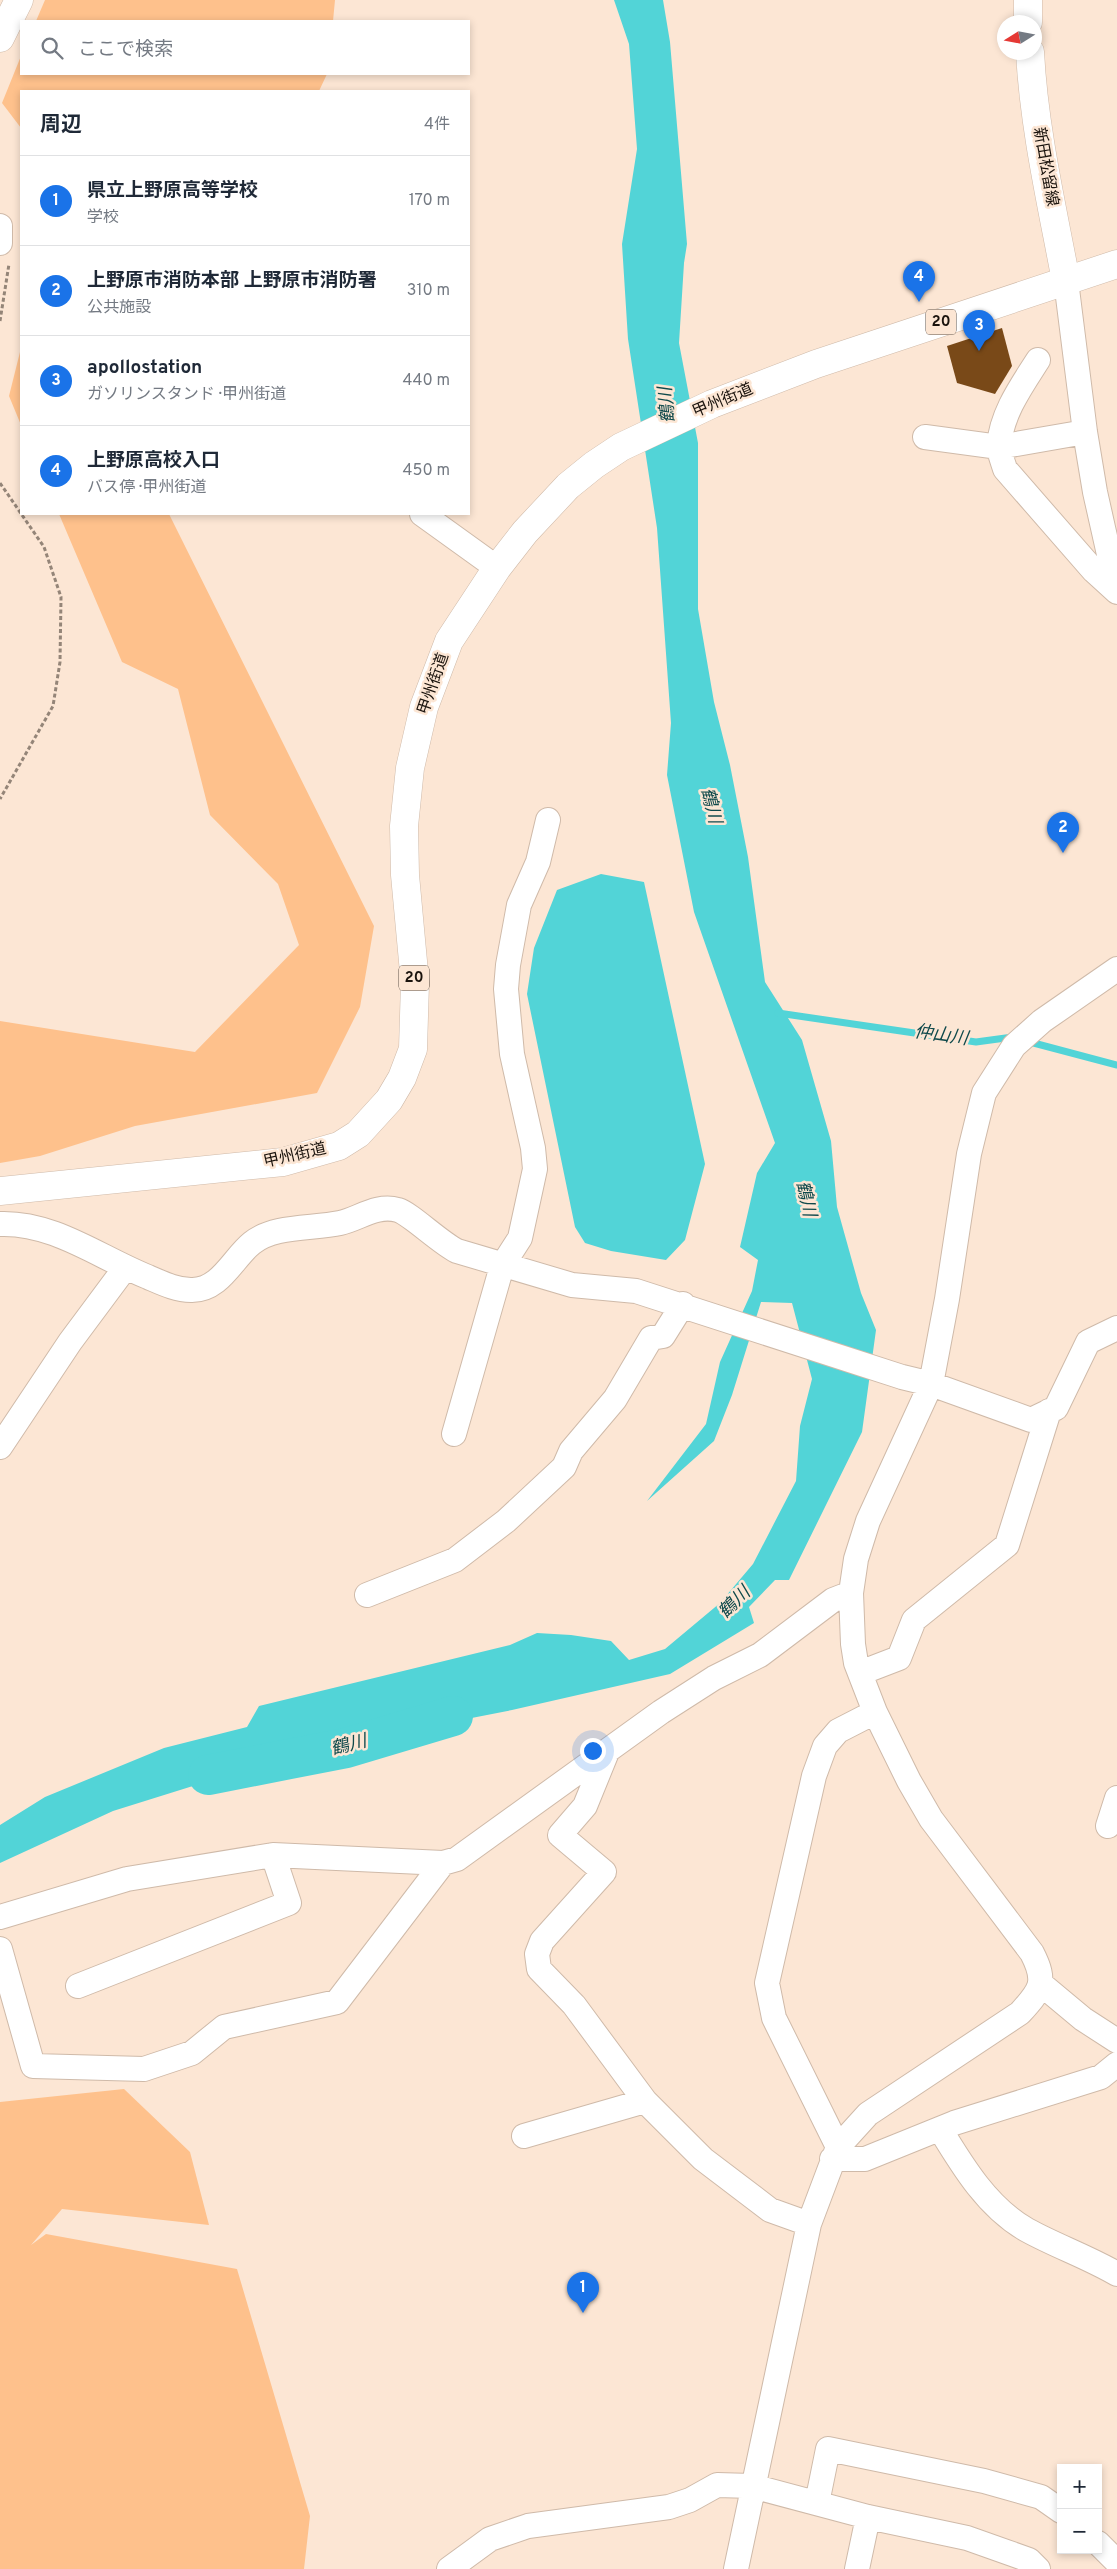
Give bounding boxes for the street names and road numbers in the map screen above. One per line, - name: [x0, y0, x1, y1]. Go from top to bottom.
- street label: 新田松留線: [1028, 126, 1062, 208]
- road number: 20: [926, 310, 956, 334]
- street label: 甲州街道: [690, 379, 756, 423]
- street label: 甲州街道: [414, 650, 454, 718]
- road number: 20: [399, 966, 429, 990]
- street label: 甲州街道: [262, 1139, 328, 1173]

